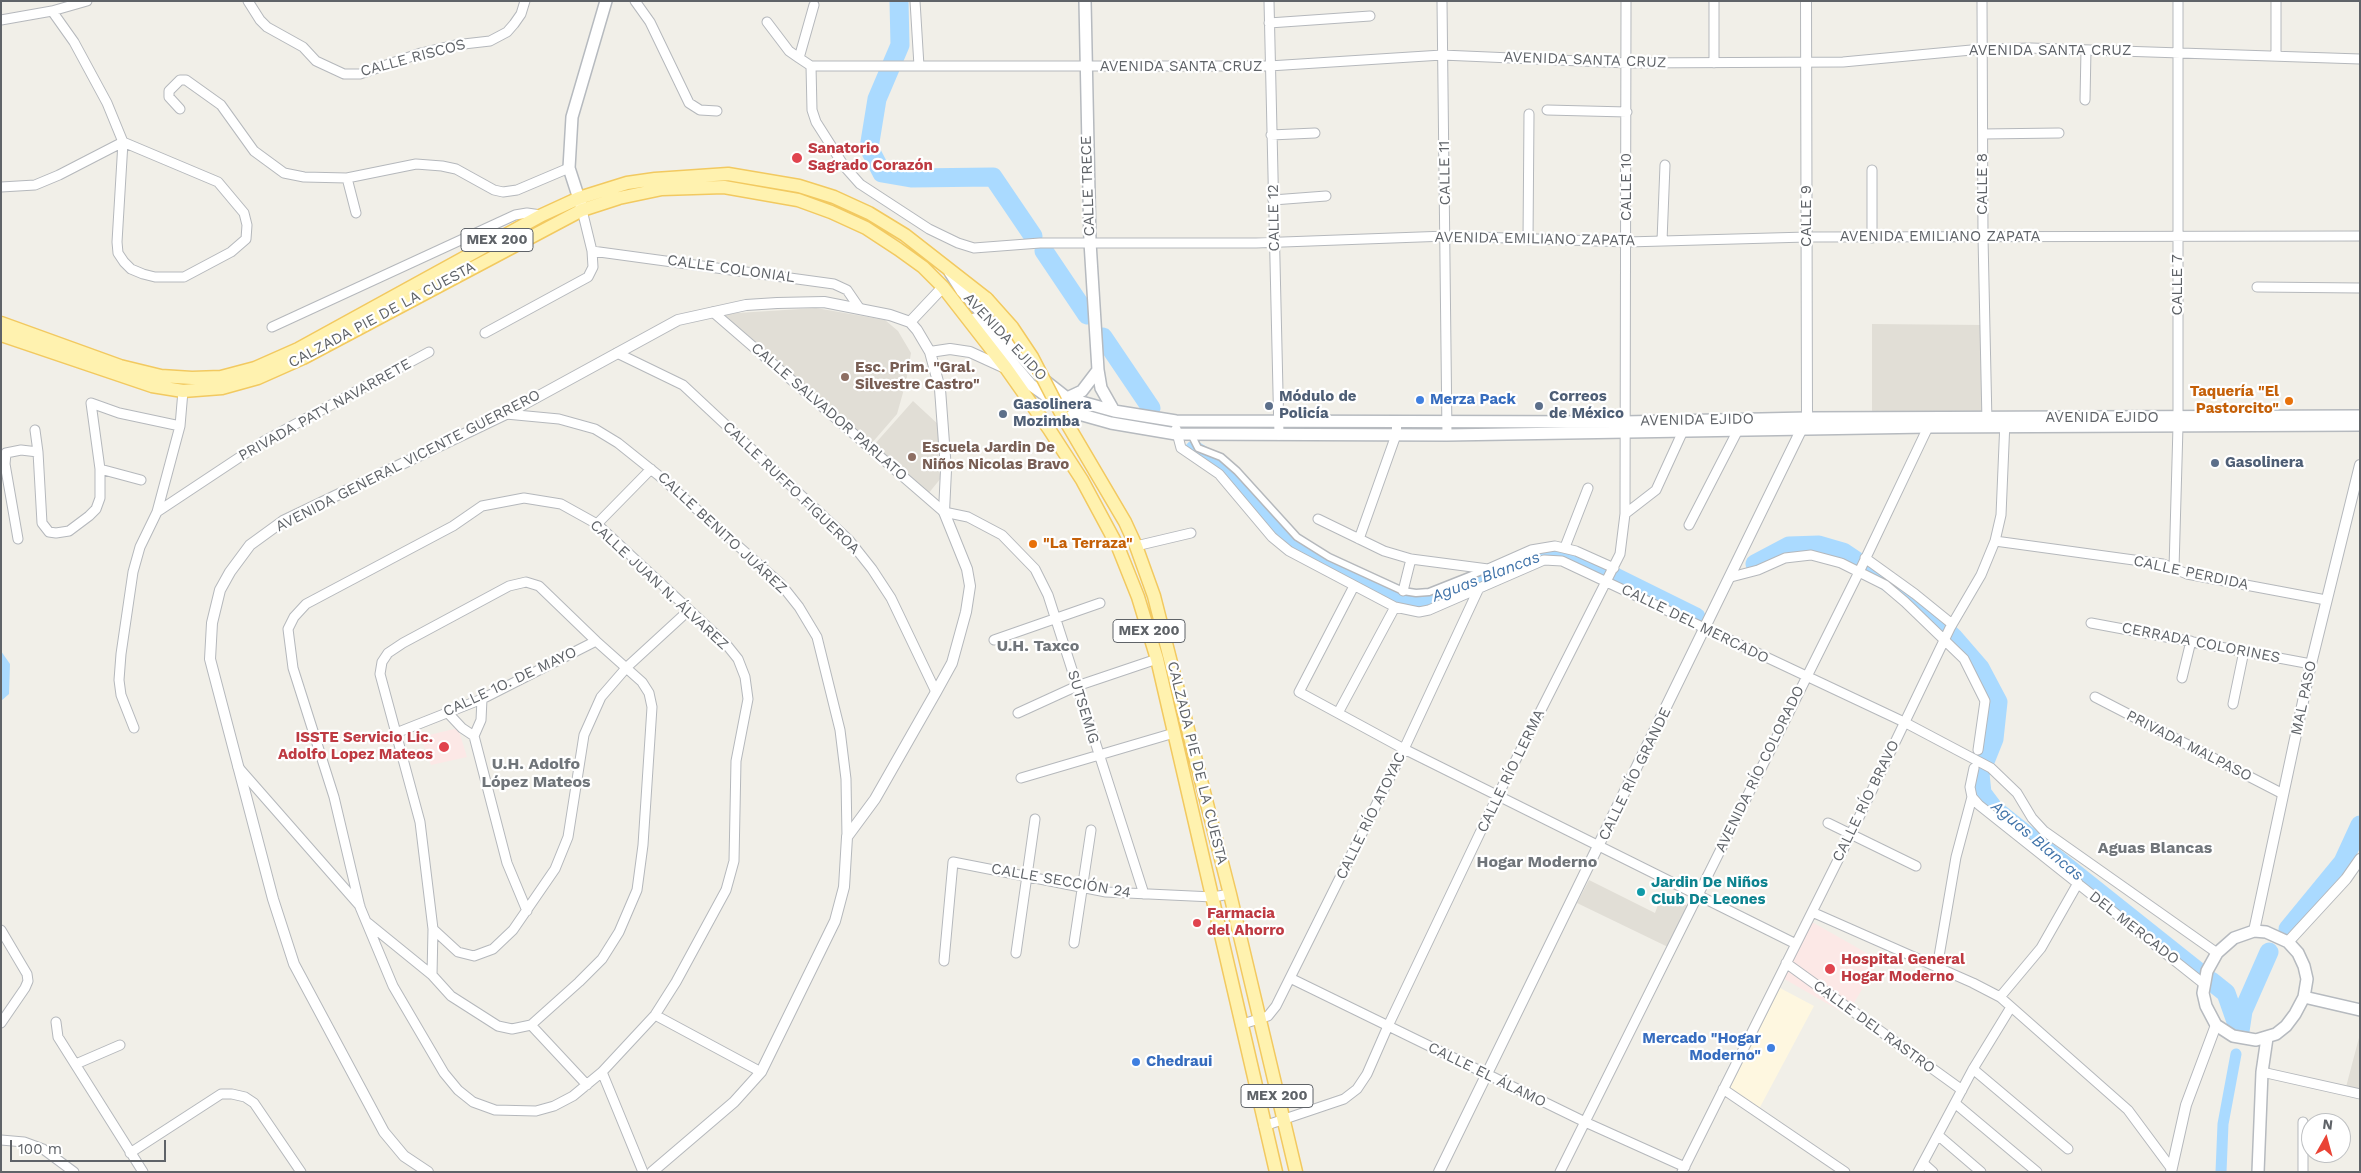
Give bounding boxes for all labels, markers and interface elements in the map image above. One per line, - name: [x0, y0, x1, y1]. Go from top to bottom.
- street label: CALLE RISCOS: [359, 35, 467, 81]
- street label: AVENIDA SANTA CRUZ: [1969, 42, 2131, 60]
- street label: AVENIDA SANTA CRUZ: [1503, 48, 1667, 72]
- street label: AVENIDA SANTA CRUZ: [1100, 58, 1262, 76]
- street label: CALLE TRECE: [1077, 135, 1099, 237]
- place label: Sanatorio Sagrado Corazón: [808, 140, 933, 175]
- street label: CALLE 11: [1435, 141, 1455, 205]
- marker: Sanatorio Sagrado Corazón: [790, 151, 804, 165]
- street label: CALLE 10: [1618, 153, 1636, 221]
- street label: CALLE 8: [1974, 153, 1992, 215]
- street label: CALLE 12: [1264, 184, 1284, 252]
- street label: CALLE 9: [1798, 185, 1816, 247]
- road number: MEX 200: [461, 228, 533, 252]
- street label: AVENIDA EMILIANO ZAPATA: [1435, 228, 1635, 250]
- street label: AVENIDA EMILIANO ZAPATA: [1840, 228, 2040, 246]
- street label: CALLE COLONIAL: [666, 251, 796, 287]
- street label: CALLE 7: [2169, 254, 2187, 316]
- street label: CALZADA PIE DE LA CUESTA: [285, 258, 479, 372]
- street label: AVENIDA EJIDO: [960, 289, 1050, 385]
- street label: CALLE SALVADOR PARLATO: [747, 339, 911, 485]
- street label: PRIVADA PATY NAVARRETE: [236, 355, 414, 465]
- place label: Esc. Prim. "Gral. Silvestre Castro": [855, 359, 980, 394]
- marker: Esc. Prim. "Gral. Silvestre Castro": [839, 371, 851, 383]
- place label: Taquería "El Pastorcito": [2190, 383, 2279, 418]
- street label: AVENIDA GENERAL VICENTE GUERRERO: [273, 386, 543, 536]
- place label: Módulo de Policía: [1279, 388, 1357, 423]
- place label: Correos de México: [1549, 388, 1624, 423]
- place label: Merza Pack: [1430, 391, 1516, 409]
- marker: Merza Pack: [1414, 394, 1426, 406]
- marker: Taquería "El Pastorcito": [2283, 395, 2295, 407]
- place label: Gasolinera Mozimba: [1013, 396, 1092, 431]
- marker: Módulo de Policía: [1263, 400, 1275, 412]
- marker: Correos de México: [1533, 400, 1545, 412]
- marker: Gasolinera Mozimba: [997, 408, 1009, 420]
- street label: AVENIDA EJIDO: [2045, 409, 2159, 427]
- street label: AVENIDA EJIDO: [1640, 410, 1754, 430]
- street label: CALLE RUFFO FIGUEROA: [719, 418, 863, 558]
- place label: Escuela Jardin De Niños Nicolas Bravo: [922, 439, 1069, 474]
- marker: Escuela Jardin De Niños Nicolas Bravo: [906, 451, 918, 463]
- place label: Gasolinera: [2225, 454, 2304, 472]
- marker: Gasolinera: [2209, 457, 2221, 469]
- street label: CALLE BENITO JUÁREZ: [654, 468, 790, 598]
- street label: CALLE JUAN N. ÁLVAREZ: [586, 516, 732, 654]
- place label: "La Terraza": [1043, 535, 1133, 553]
- marker: "La Terraza": [1027, 538, 1039, 550]
- water label: Aguas Blancas: [1429, 548, 1543, 606]
- street label: CALLE PERDIDA: [2132, 552, 2250, 594]
- street label: CALLE DEL MERCADO: [1618, 580, 1772, 668]
- street label: CERRADA COLORINES: [2120, 619, 2282, 667]
- road number: MEX 200: [1113, 620, 1185, 642]
- district label: U.H. Taxco: [997, 636, 1079, 656]
- street label: CALLE 1O. DE MAYO: [440, 643, 580, 721]
- street label: CALZADA PIE DE LA CUESTA: [1163, 659, 1231, 867]
- street label: MAL PASO: [2287, 659, 2321, 737]
- street label: SUTSEMIG: [1063, 668, 1103, 746]
- street label: AVENIDA RÍO COLORADO: [1712, 683, 1808, 855]
- street label: CALLE RÍO GRANDE: [1595, 705, 1675, 843]
- street label: CALLE RÍO LERMA: [1473, 706, 1549, 836]
- street label: PRIVADA MALPASO: [2123, 707, 2255, 785]
- place label: ISSTE Servicio Lic. Adolfo Lopez Mateos: [278, 729, 433, 764]
- street label: CALLE RÍO BRAVO: [1829, 737, 1903, 865]
- marker: ISSTE Servicio Lic. Adolfo Lopez Mateos: [437, 740, 451, 754]
- street label: CALLE RÍO ATOYAC: [1332, 749, 1410, 883]
- district label: U.H. Adolfo López Mateos: [481, 754, 591, 792]
- water label: Aguas Blancas: [1987, 797, 2087, 885]
- district label: Aguas Blancas: [2098, 838, 2212, 858]
- district label: Hogar Moderno: [1477, 852, 1597, 872]
- street label: CALLE SECCIÓN 24: [990, 860, 1132, 902]
- place label: Jardin De Niños Club De Leones: [1651, 874, 1768, 909]
- marker: Jardin De Niños Club De Leones: [1635, 886, 1647, 898]
- street label: DEL MERCADO: [2086, 887, 2182, 969]
- place label: Farmacia del Ahorro: [1207, 905, 1285, 940]
- marker: Farmacia del Ahorro: [1191, 917, 1203, 929]
- place label: Hospital General Hogar Moderno: [1841, 951, 1965, 986]
- marker: Hospital General Hogar Moderno: [1823, 962, 1837, 976]
- street label: CALLE DEL RASTRO: [1810, 977, 1938, 1077]
- place label: Mercado "Hogar Moderno": [1642, 1030, 1761, 1065]
- street label: CALLE EL ÁLAMO: [1425, 1039, 1549, 1111]
- marker: Mercado "Hogar Moderno": [1765, 1042, 1777, 1054]
- place label: Chedraui: [1146, 1053, 1212, 1071]
- marker: Chedraui: [1130, 1056, 1142, 1068]
- road number: MEX 200: [1241, 1084, 1313, 1108]
- north arrow: [2301, 1113, 2351, 1163]
- text: N: [2322, 1116, 2334, 1133]
- scale bar: [12, 1130, 169, 1162]
- text: 100 m: [18, 1140, 62, 1158]

